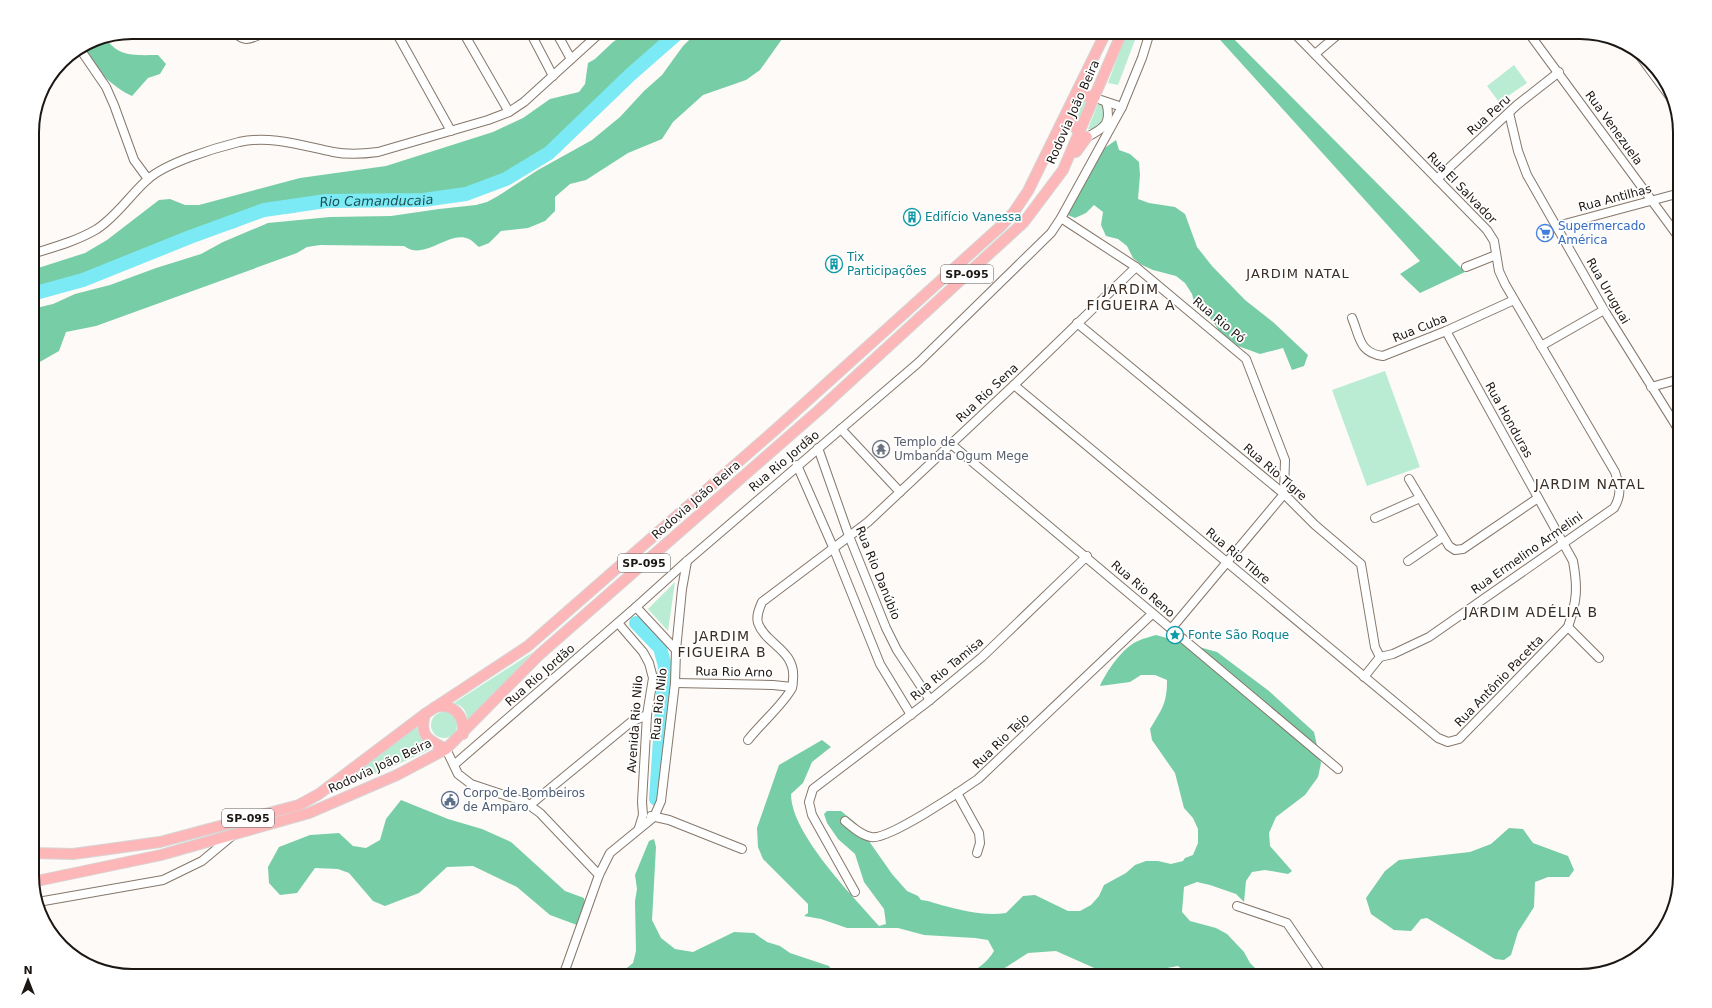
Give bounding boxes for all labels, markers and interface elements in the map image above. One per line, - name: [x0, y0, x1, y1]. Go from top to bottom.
- street label: Rodovia João Beira: [1044, 58, 1102, 166]
- street label: Rua Venezuela: [1582, 88, 1646, 168]
- street label: Rua Peru: [1465, 92, 1513, 138]
- street label: Rua El Salvador: [1424, 149, 1500, 227]
- street label: Rua Antilhas: [1577, 182, 1653, 214]
- water label: Rio Camanducaia: [318, 192, 434, 210]
- building icon: Edifício Vanessa: [902, 207, 922, 227]
- place label: Edifício Vanessa: [925, 210, 1022, 224]
- place label: Supermercado América: [1558, 219, 1646, 247]
- supermarket icon: Supermercado América: [1535, 223, 1555, 243]
- place label: Tix Participações: [846, 250, 927, 278]
- building icon: Tix Participações: [824, 254, 844, 274]
- street label: Rua Uruguai: [1583, 256, 1633, 326]
- road number: SP-095: [941, 265, 993, 283]
- district label: JARDIM NATAL: [1245, 266, 1350, 281]
- district label: JARDIM FIGUEIRA A: [1086, 281, 1176, 313]
- street label: Rua Rio Pó: [1190, 294, 1248, 346]
- street label: Rua Cuba: [1391, 311, 1449, 345]
- street label: Rua Rio Sena: [953, 361, 1021, 425]
- street label: Rua Honduras: [1482, 380, 1536, 460]
- street label: Rua Rio Jordão: [746, 428, 822, 494]
- place label: Templo de Umbanda Ogum Mege: [893, 435, 1029, 463]
- temple icon: Templo de Umbanda Ogum Mege: [871, 439, 891, 459]
- street label: Rua Rio Tigre: [1240, 441, 1310, 503]
- street label: Rodovia João Beira: [649, 458, 743, 542]
- district label: JARDIM NATAL: [1534, 476, 1645, 492]
- street label: Rua Ermelino Armelini: [1469, 509, 1585, 597]
- street label: Rua Rio Danúbio: [853, 524, 903, 622]
- street label: Rua Rio Tibre: [1203, 525, 1273, 587]
- road number: SP-095: [618, 554, 670, 572]
- street label: Rua Rio Reno: [1108, 558, 1178, 620]
- district label: JARDIM ADÉLIA B: [1463, 604, 1598, 620]
- place icon: Fonte São Roque: [1165, 625, 1185, 645]
- district label: JARDIM FIGUEIRA B: [677, 628, 767, 660]
- place label: Fonte São Roque: [1188, 628, 1289, 642]
- street label: Rua Antônio Pacetta: [1452, 632, 1546, 730]
- street label: Rua Rio Tamisa: [908, 634, 986, 704]
- street label: Rua Rio Jordão: [502, 641, 578, 709]
- street label: Rua Rio Arno: [695, 664, 773, 680]
- street label: Rua Rio Nilo: [648, 667, 670, 741]
- street label: Avenida Rio Nilo: [625, 675, 645, 773]
- street label: Rua Rio Tejo: [970, 711, 1032, 771]
- street label: Rodovia João Beira: [326, 736, 434, 796]
- place label: Corpo de Bombeiros de Amparo: [463, 786, 585, 814]
- public building icon: Corpo de Bombeiros de Amparo: [440, 790, 460, 810]
- road number: SP-095: [222, 809, 274, 827]
- north arrow: [8, 960, 48, 1000]
- text: N: [23, 964, 33, 977]

